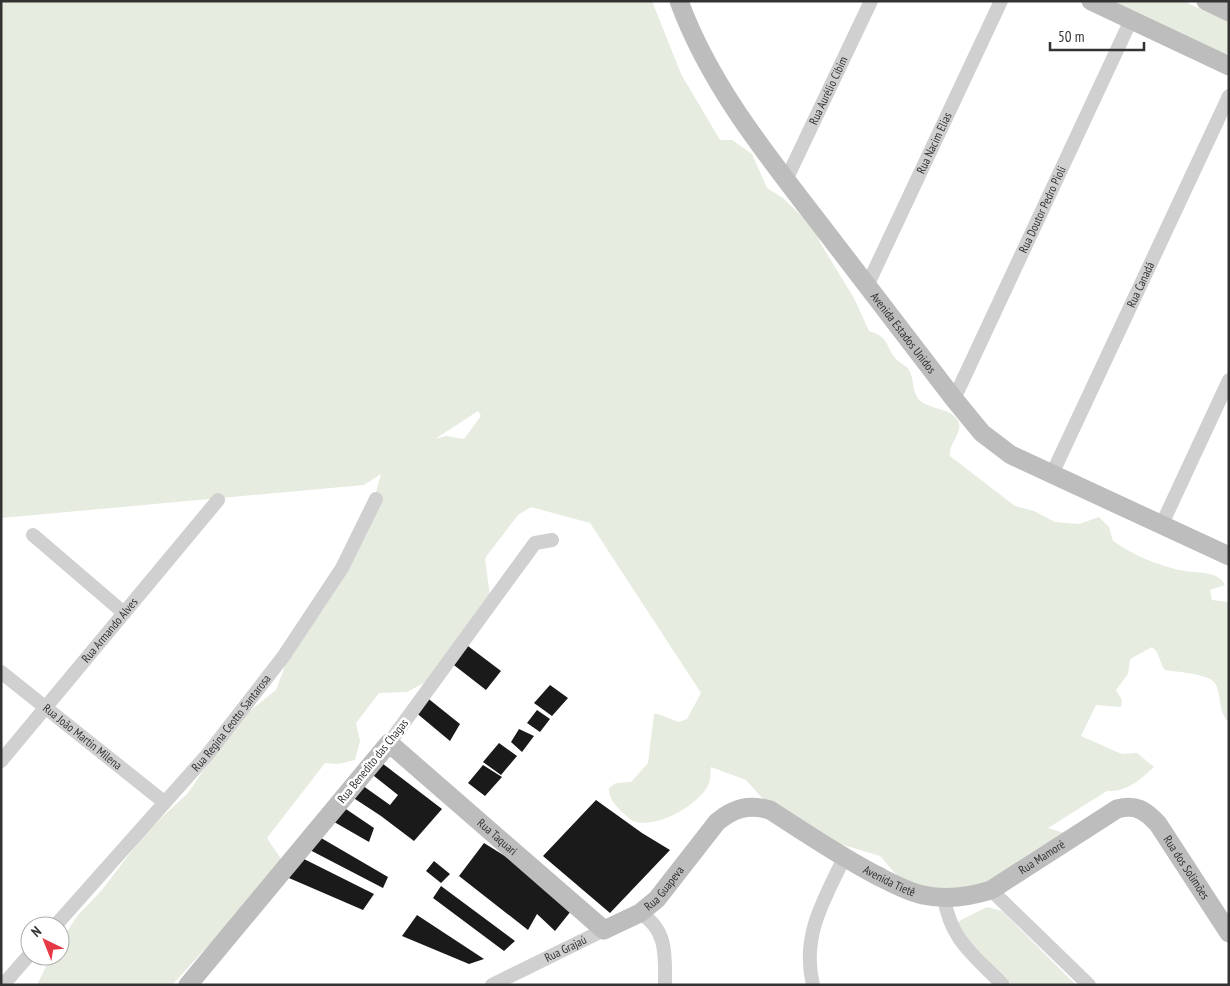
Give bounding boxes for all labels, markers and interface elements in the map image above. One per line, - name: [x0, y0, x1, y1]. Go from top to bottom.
- scale bar: [1050, 20, 1144, 52]
- text: 50 m: [1058, 27, 1084, 46]
- street label: Rua Aurélio Cibim: [805, 54, 851, 127]
- street label: Rua Nacim Elias: [913, 110, 955, 176]
- street label: Rua Doutor Pedro Pioli: [1015, 164, 1069, 255]
- street label: Rua Canadá: [1123, 259, 1157, 310]
- street label: Avenida Estados Unidos: [868, 289, 939, 376]
- street label: Rua Armando Alves: [78, 595, 141, 665]
- street label: Rua Regina Ceotto Santarosa: [188, 671, 274, 774]
- street label: Rua João Martin Milena: [40, 700, 125, 773]
- street label: Rua Benedito das Chagas: [334, 716, 411, 806]
- street label: Rua Taquari: [474, 815, 521, 858]
- street label: Rua dos Solimões: [1161, 833, 1213, 902]
- street label: Rua Mamoré: [1016, 836, 1068, 877]
- street label: Avenida Tietê: [861, 862, 917, 899]
- street label: Rua Guapeva: [641, 863, 687, 913]
- north arrow: [20, 916, 70, 966]
- text: N: [27, 922, 45, 941]
- street label: Rua Grajaú: [542, 932, 589, 965]

